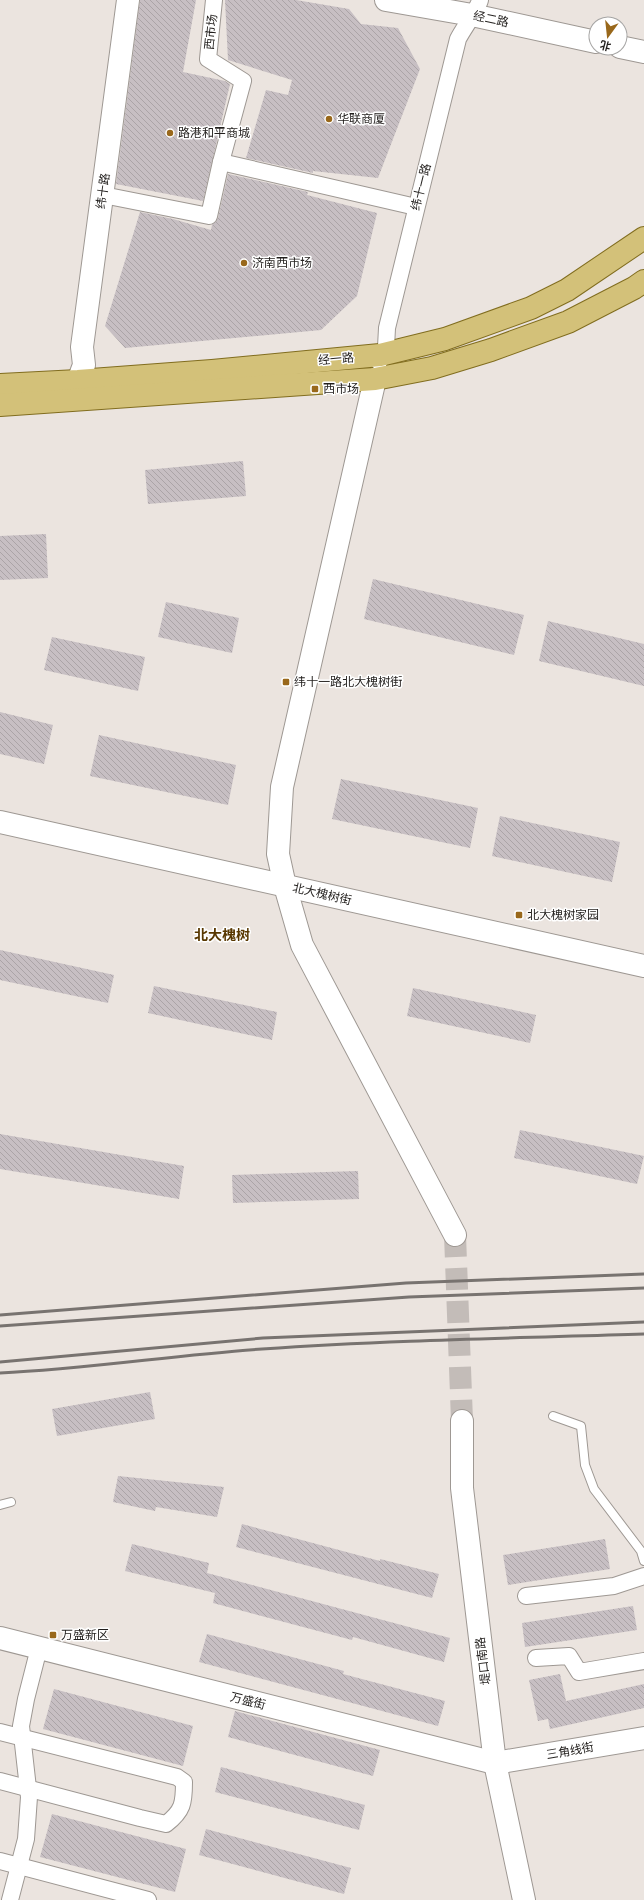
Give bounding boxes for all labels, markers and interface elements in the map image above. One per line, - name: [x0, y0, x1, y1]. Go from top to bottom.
- street label: 经二路: [472, 6, 510, 31]
- street label: 西市场: [200, 13, 221, 51]
- north arrow: [588, 16, 628, 56]
- text: 北: [598, 37, 613, 55]
- place label: 华联商厦: [337, 110, 385, 127]
- marker: 华联商厦: [324, 114, 334, 124]
- place label: 路港和平商城: [178, 124, 250, 141]
- marker: 路港和平商城: [165, 128, 175, 138]
- street label: 纬十一路: [406, 162, 435, 212]
- street label: 纬十路: [92, 172, 113, 210]
- place label: 济南西市场: [252, 254, 312, 271]
- marker: 济南西市场: [239, 258, 249, 268]
- street label: 经一路: [317, 348, 355, 369]
- place label: 西市场: [323, 380, 359, 397]
- marker: 西市场: [310, 384, 320, 394]
- place label: 纬十一路北大槐树街: [294, 673, 402, 690]
- marker: 纬十一路北大槐树街: [281, 677, 291, 687]
- street label: 北大槐树街: [291, 878, 353, 909]
- place label: 北大槐树家园: [527, 906, 599, 923]
- marker: 北大槐树家园: [514, 910, 524, 920]
- district label: 北大槐树: [194, 925, 250, 944]
- place label: 万盛新区: [61, 1626, 109, 1643]
- marker: 万盛新区: [48, 1630, 58, 1640]
- street label: 堤口南路: [471, 1636, 494, 1686]
- street label: 万盛街: [229, 1688, 268, 1713]
- street label: 三角线街: [545, 1738, 595, 1763]

